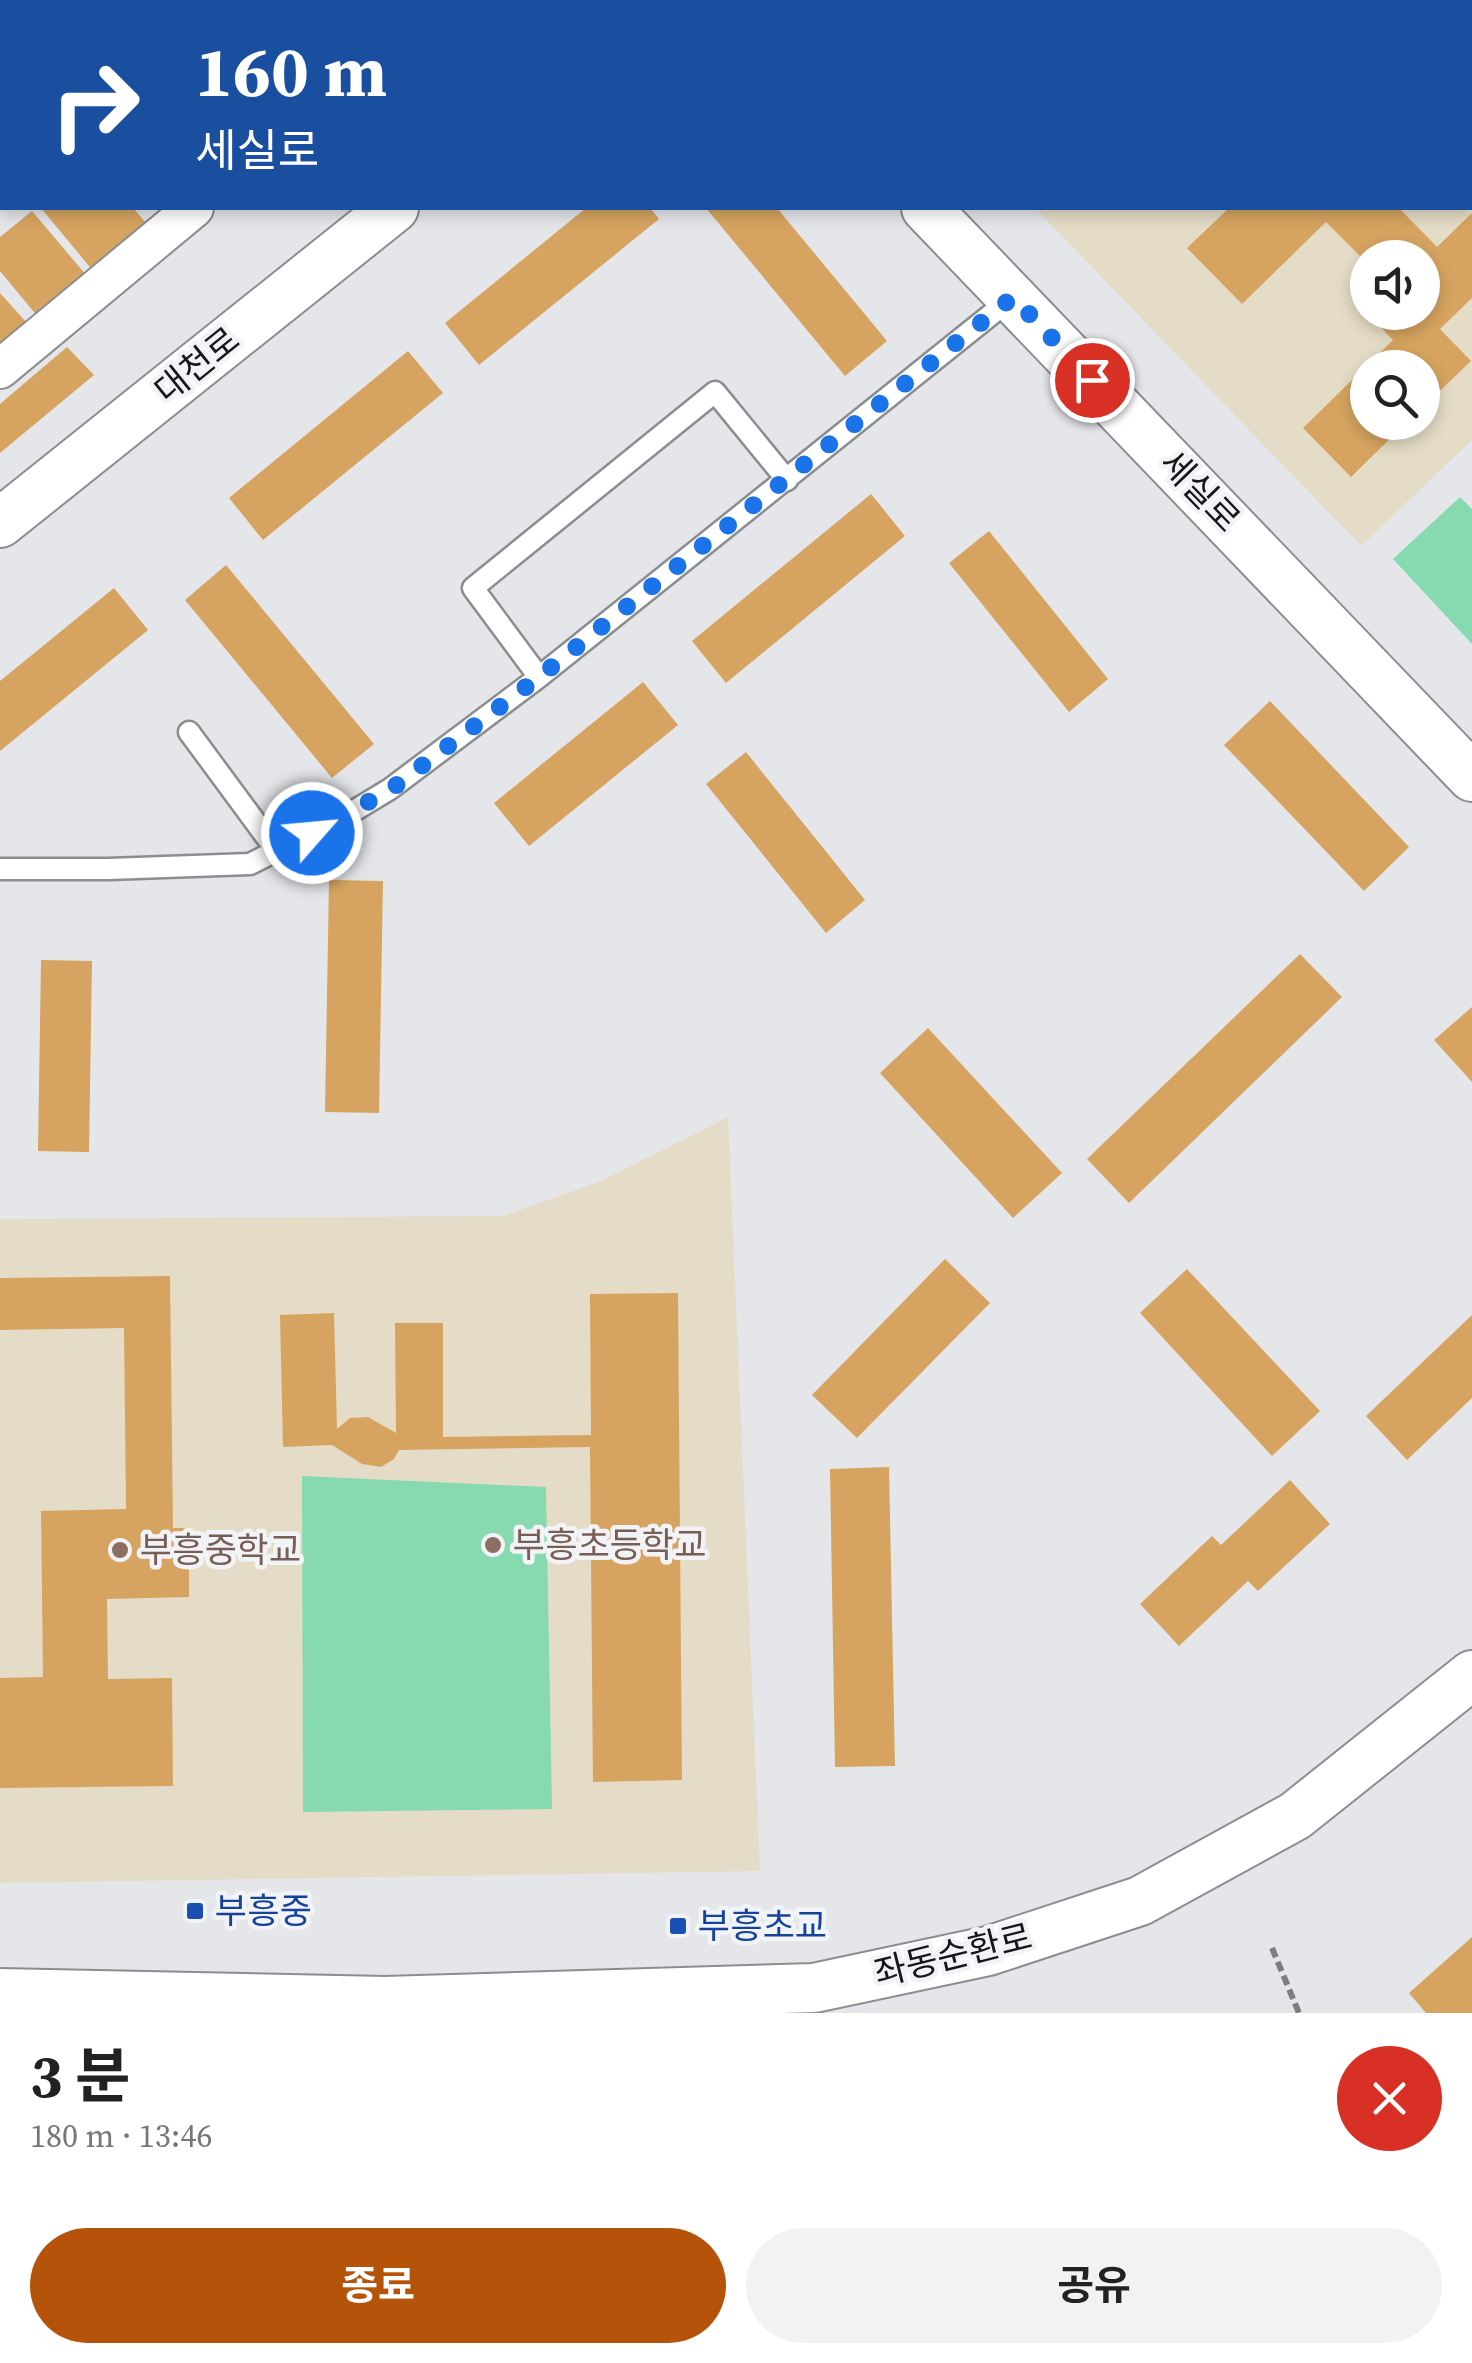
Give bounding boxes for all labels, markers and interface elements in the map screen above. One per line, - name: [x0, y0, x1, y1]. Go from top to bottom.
- text: 160 m: [195, 23, 387, 119]
- icon: right: [30, 40, 160, 170]
- text: 세실로: [195, 119, 319, 181]
- map controls: [1350, 240, 1440, 440]
- button: sound: [1350, 240, 1440, 330]
- street label: 대천로: [144, 316, 250, 414]
- pin: [1050, 338, 1135, 423]
- button: search: [1350, 350, 1440, 440]
- icon: arrive: [1065, 353, 1120, 408]
- street label: 세실로: [1149, 440, 1251, 542]
- position arrow: [260, 781, 364, 885]
- place label: 부흥초등학교: [513, 1521, 706, 1569]
- place label: 부흥중학교: [140, 1526, 301, 1574]
- marker: 부흥초등학교: [482, 1534, 504, 1556]
- marker: 부흥중학교: [109, 1539, 131, 1561]
- place label: 부흥중: [215, 1887, 312, 1935]
- marker: 부흥중: [184, 1900, 206, 1922]
- place label: 부흥초교: [698, 1902, 827, 1950]
- street label: 좌동순환로: [869, 1912, 1037, 1998]
- marker: 부흥초교: [667, 1915, 689, 1937]
- text: 3 분: [30, 2035, 131, 2117]
- button: close: [1337, 2046, 1442, 2151]
- text: 180 m · 13:46: [30, 2114, 212, 2158]
- button: 종료: [30, 2228, 726, 2343]
- button: 공유: [746, 2228, 1442, 2343]

